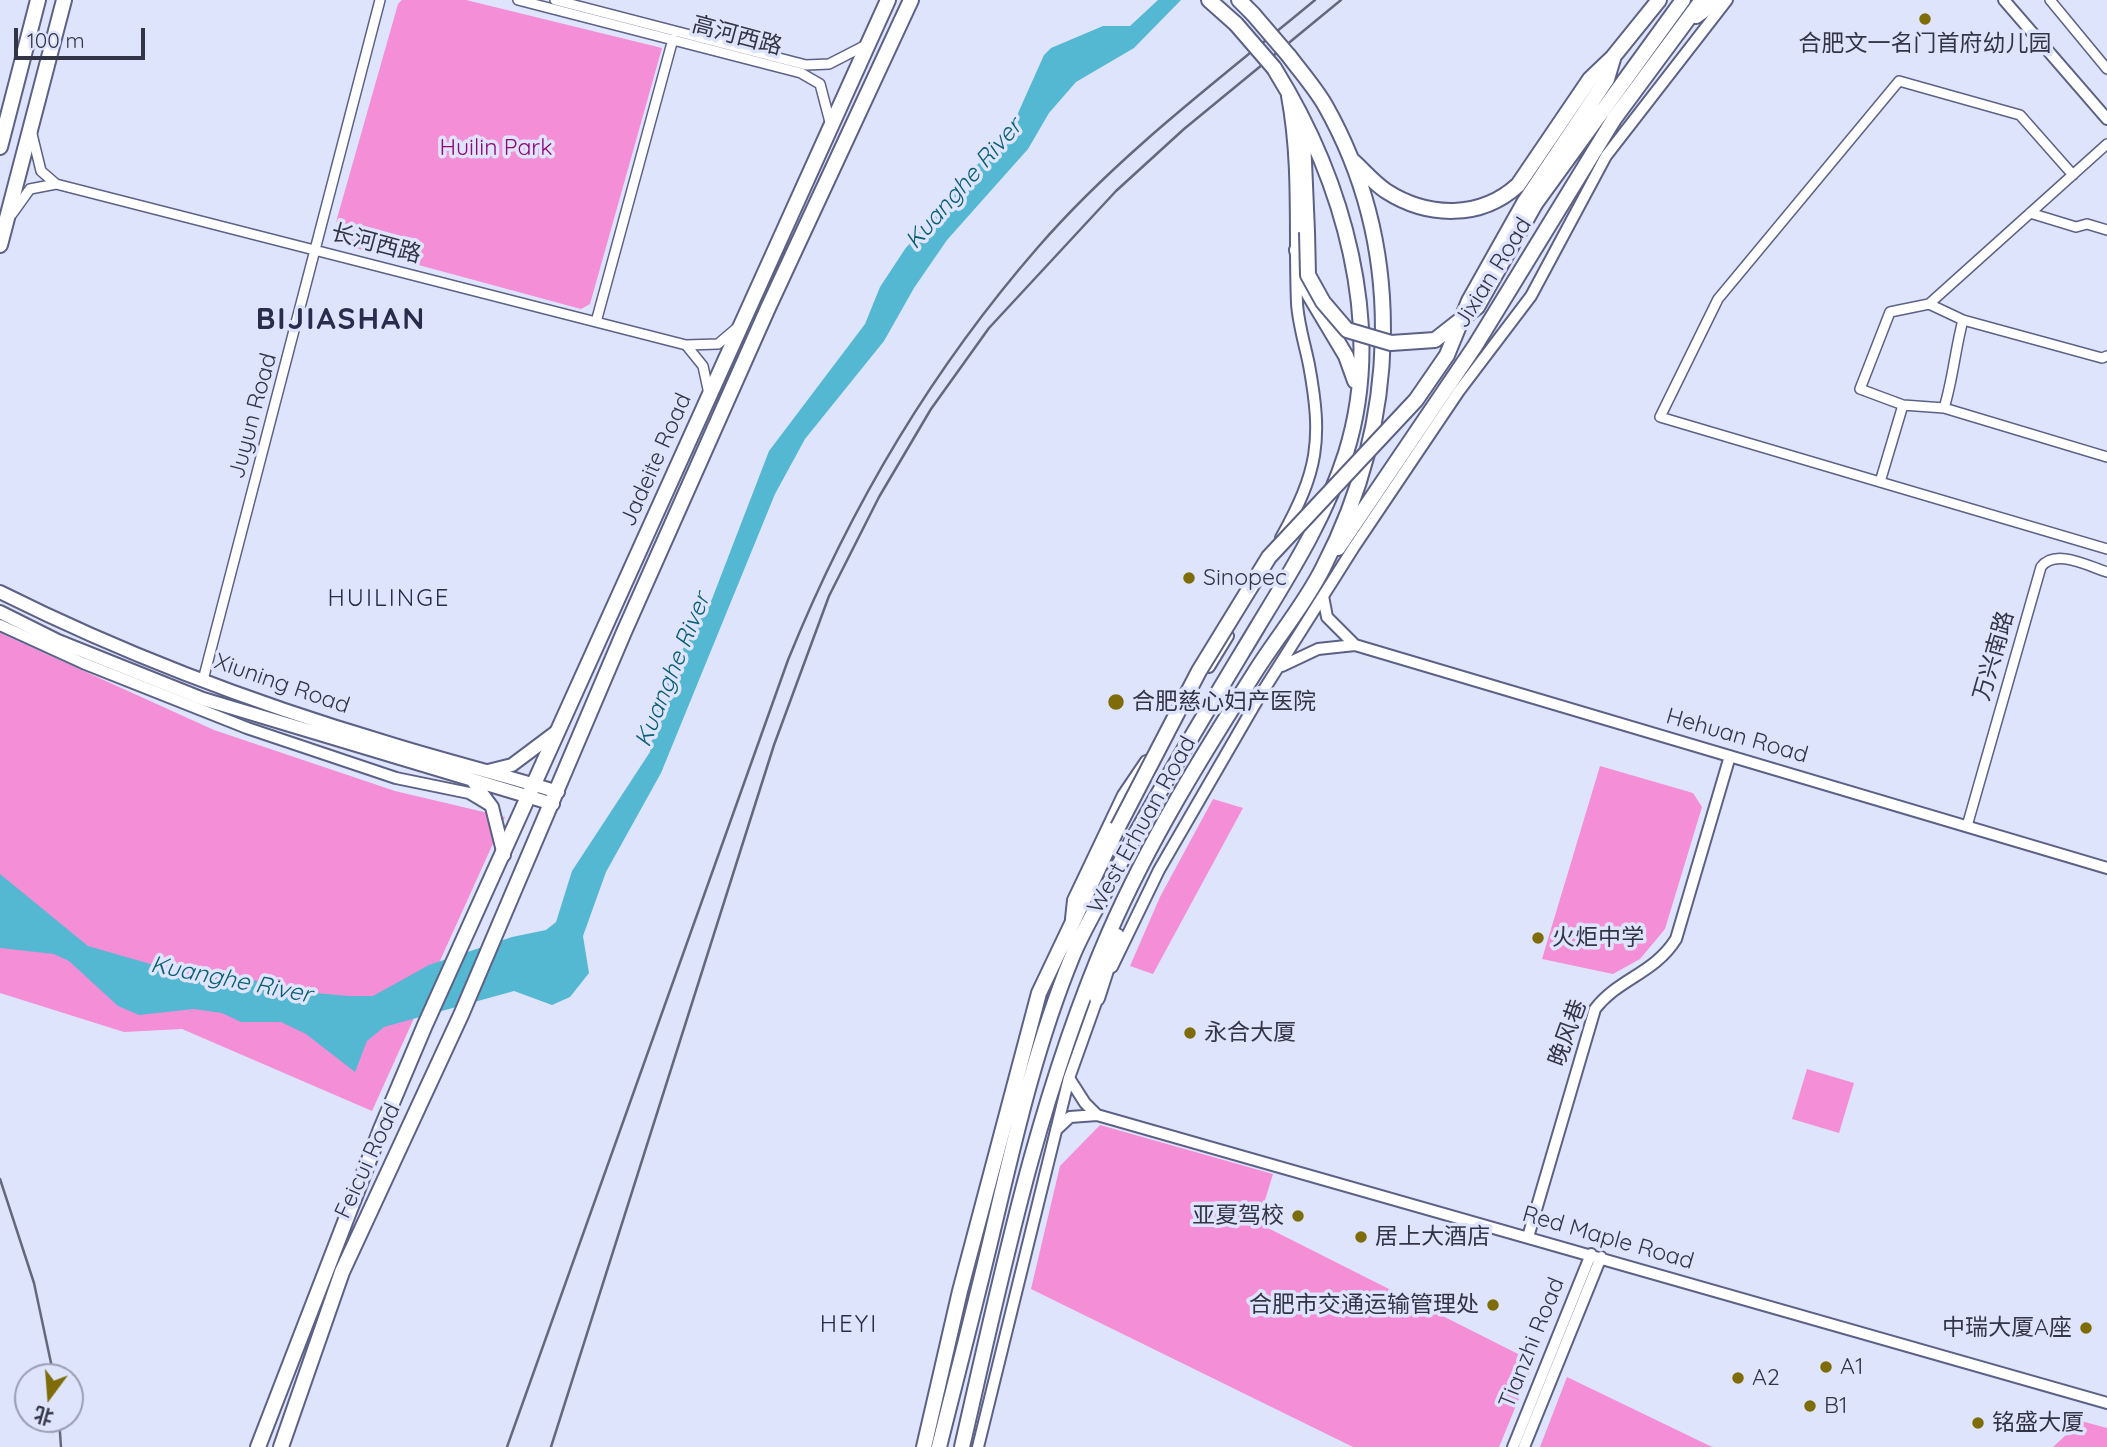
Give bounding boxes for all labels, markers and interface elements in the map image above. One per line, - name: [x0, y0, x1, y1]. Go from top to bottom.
- street label: 高河西路: [689, 11, 785, 61]
- marker: 合肥文一名门首府幼儿园: [1917, 11, 1933, 27]
- scale bar: [18, 14, 149, 58]
- text: 100 m: [27, 27, 85, 53]
- place label: 合肥文一名门首府幼儿园: [1799, 30, 2051, 58]
- water label: Kuanghe River: [900, 113, 1028, 255]
- park label: Huilin Park: [439, 134, 553, 162]
- street label: Jixian Road: [1448, 213, 1538, 333]
- street label: 长河西路: [328, 219, 424, 269]
- district label: BIJIASHAN: [257, 302, 425, 338]
- street label: Juyun Road: [223, 350, 283, 482]
- street label: Jadeite Road: [614, 389, 698, 531]
- place label: Sinopec: [1203, 564, 1287, 592]
- marker: Sinopec: [1181, 570, 1197, 586]
- district label: HUILINGE: [329, 585, 449, 613]
- water label: Kuanghe River: [629, 589, 717, 751]
- street label: 万兴南路: [1968, 608, 2020, 704]
- street label: Xiuning Road: [211, 648, 353, 720]
- place label: 合肥慈心妇产医院: [1132, 688, 1316, 716]
- marker: 合肥慈心妇产医院: [1106, 692, 1126, 712]
- street label: Hehuan Road: [1663, 703, 1811, 769]
- street label: West Erhuan Road: [1082, 732, 1202, 918]
- place label: 火炬中学: [1552, 924, 1644, 952]
- marker: 火炬中学: [1530, 930, 1546, 946]
- water label: Kuanghe River: [148, 950, 314, 1010]
- street label: 晚风巷: [1543, 996, 1593, 1070]
- place label: 永合大厦: [1204, 1019, 1296, 1047]
- marker: 永合大厦: [1182, 1025, 1198, 1041]
- street label: Feicui Road: [329, 1099, 407, 1223]
- street label: Red Maple Road: [1519, 1200, 1697, 1276]
- place label: 亚夏驾校: [1192, 1202, 1284, 1230]
- marker: 亚夏驾校: [1290, 1208, 1306, 1224]
- place label: 居上大酒店: [1375, 1223, 1490, 1251]
- marker: 居上大酒店: [1353, 1229, 1369, 1245]
- street label: Tianzhi Road: [1493, 1274, 1571, 1412]
- place label: 合肥市交通运输管理处: [1249, 1291, 1479, 1319]
- marker: 合肥市交通运输管理处: [1485, 1297, 1501, 1313]
- district label: HEYI: [820, 1311, 878, 1339]
- place label: 中瑞大厦A座: [1942, 1314, 2072, 1342]
- marker: 中瑞大厦A座: [2078, 1320, 2094, 1336]
- place label: A1: [1840, 1353, 1863, 1381]
- marker: A1: [1818, 1359, 1834, 1375]
- north arrow: [14, 1363, 84, 1433]
- place label: A2: [1752, 1364, 1780, 1392]
- marker: A2: [1730, 1370, 1746, 1386]
- place label: B1: [1824, 1392, 1847, 1420]
- marker: B1: [1802, 1398, 1818, 1414]
- text: 北: [31, 1402, 56, 1430]
- place label: 铭盛大厦: [1992, 1409, 2084, 1437]
- marker: 铭盛大厦: [1970, 1415, 1986, 1431]

